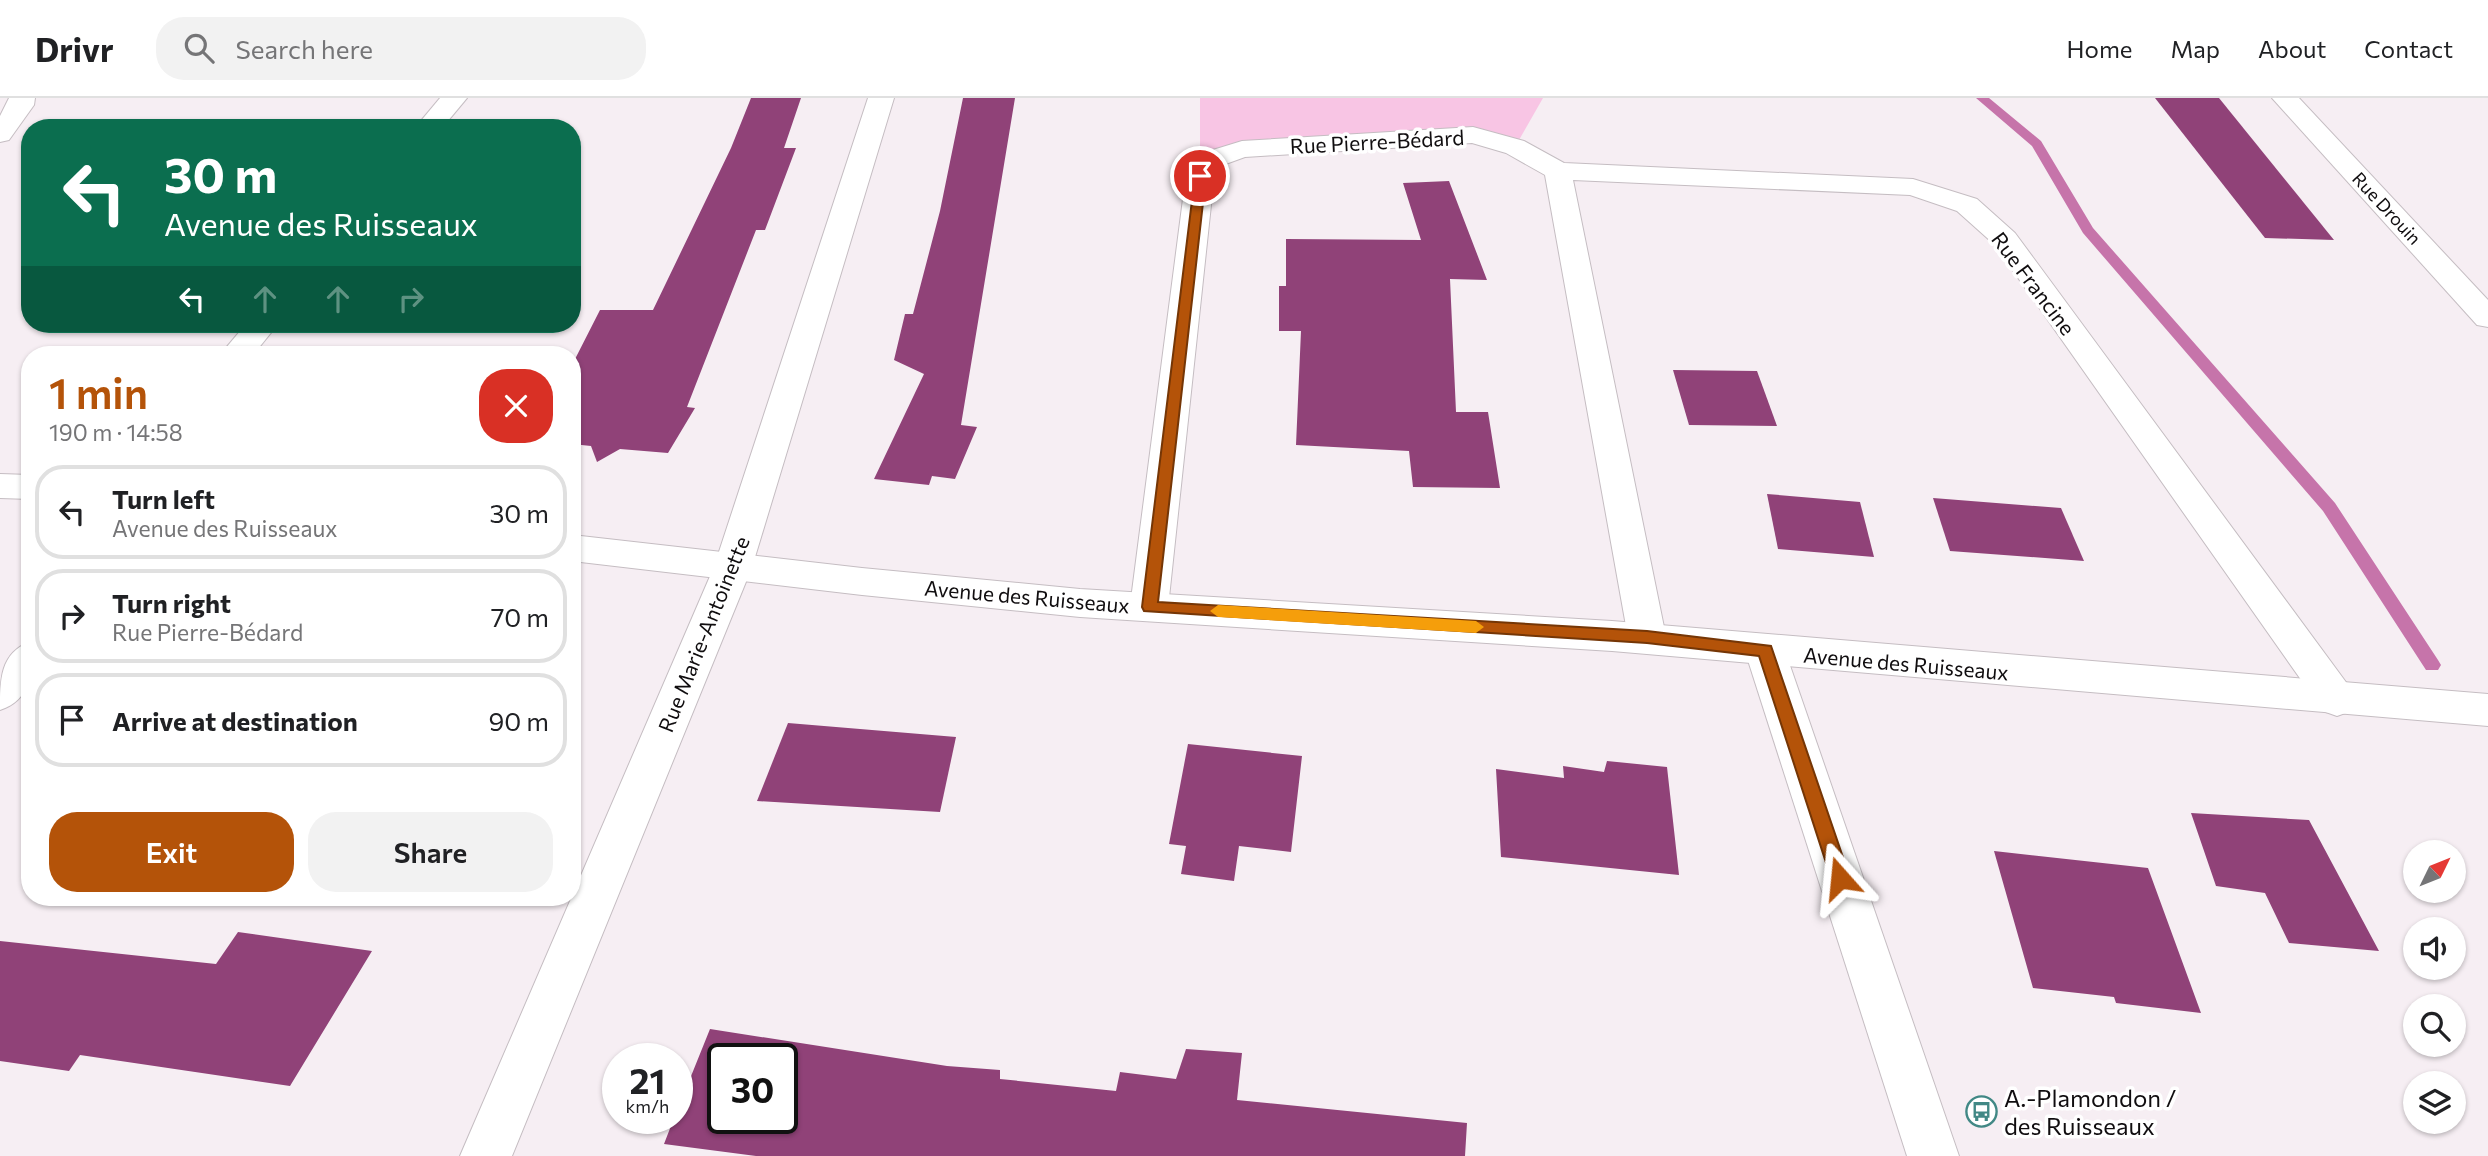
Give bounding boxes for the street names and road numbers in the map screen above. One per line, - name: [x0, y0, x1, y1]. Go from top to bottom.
- street label: Rue Pierre-Bédard: [1289, 124, 1465, 158]
- street label: Rue Drouin: [2348, 167, 2426, 249]
- street label: Rue Francine: [1987, 227, 2081, 339]
- street label: Rue Marie-Antoinette: [652, 532, 754, 736]
- street label: Avenue des Ruisseaux: [923, 575, 1131, 617]
- street label: Avenue des Ruisseaux: [1802, 642, 2010, 684]

